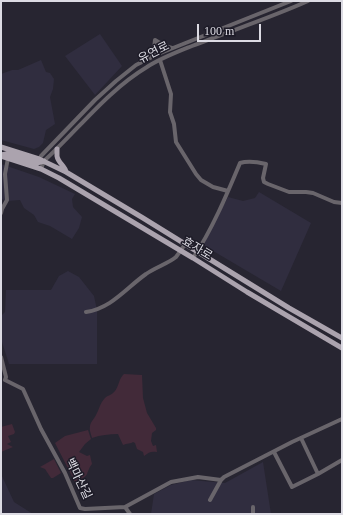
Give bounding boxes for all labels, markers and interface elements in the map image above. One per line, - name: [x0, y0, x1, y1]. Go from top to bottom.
- scale bar: [199, 16, 263, 42]
- text: 100 m: [204, 24, 234, 38]
- street label: 유연로: [136, 39, 172, 67]
- street label: 효자로: [179, 234, 215, 264]
- street label: 백마산길: [62, 456, 94, 502]

